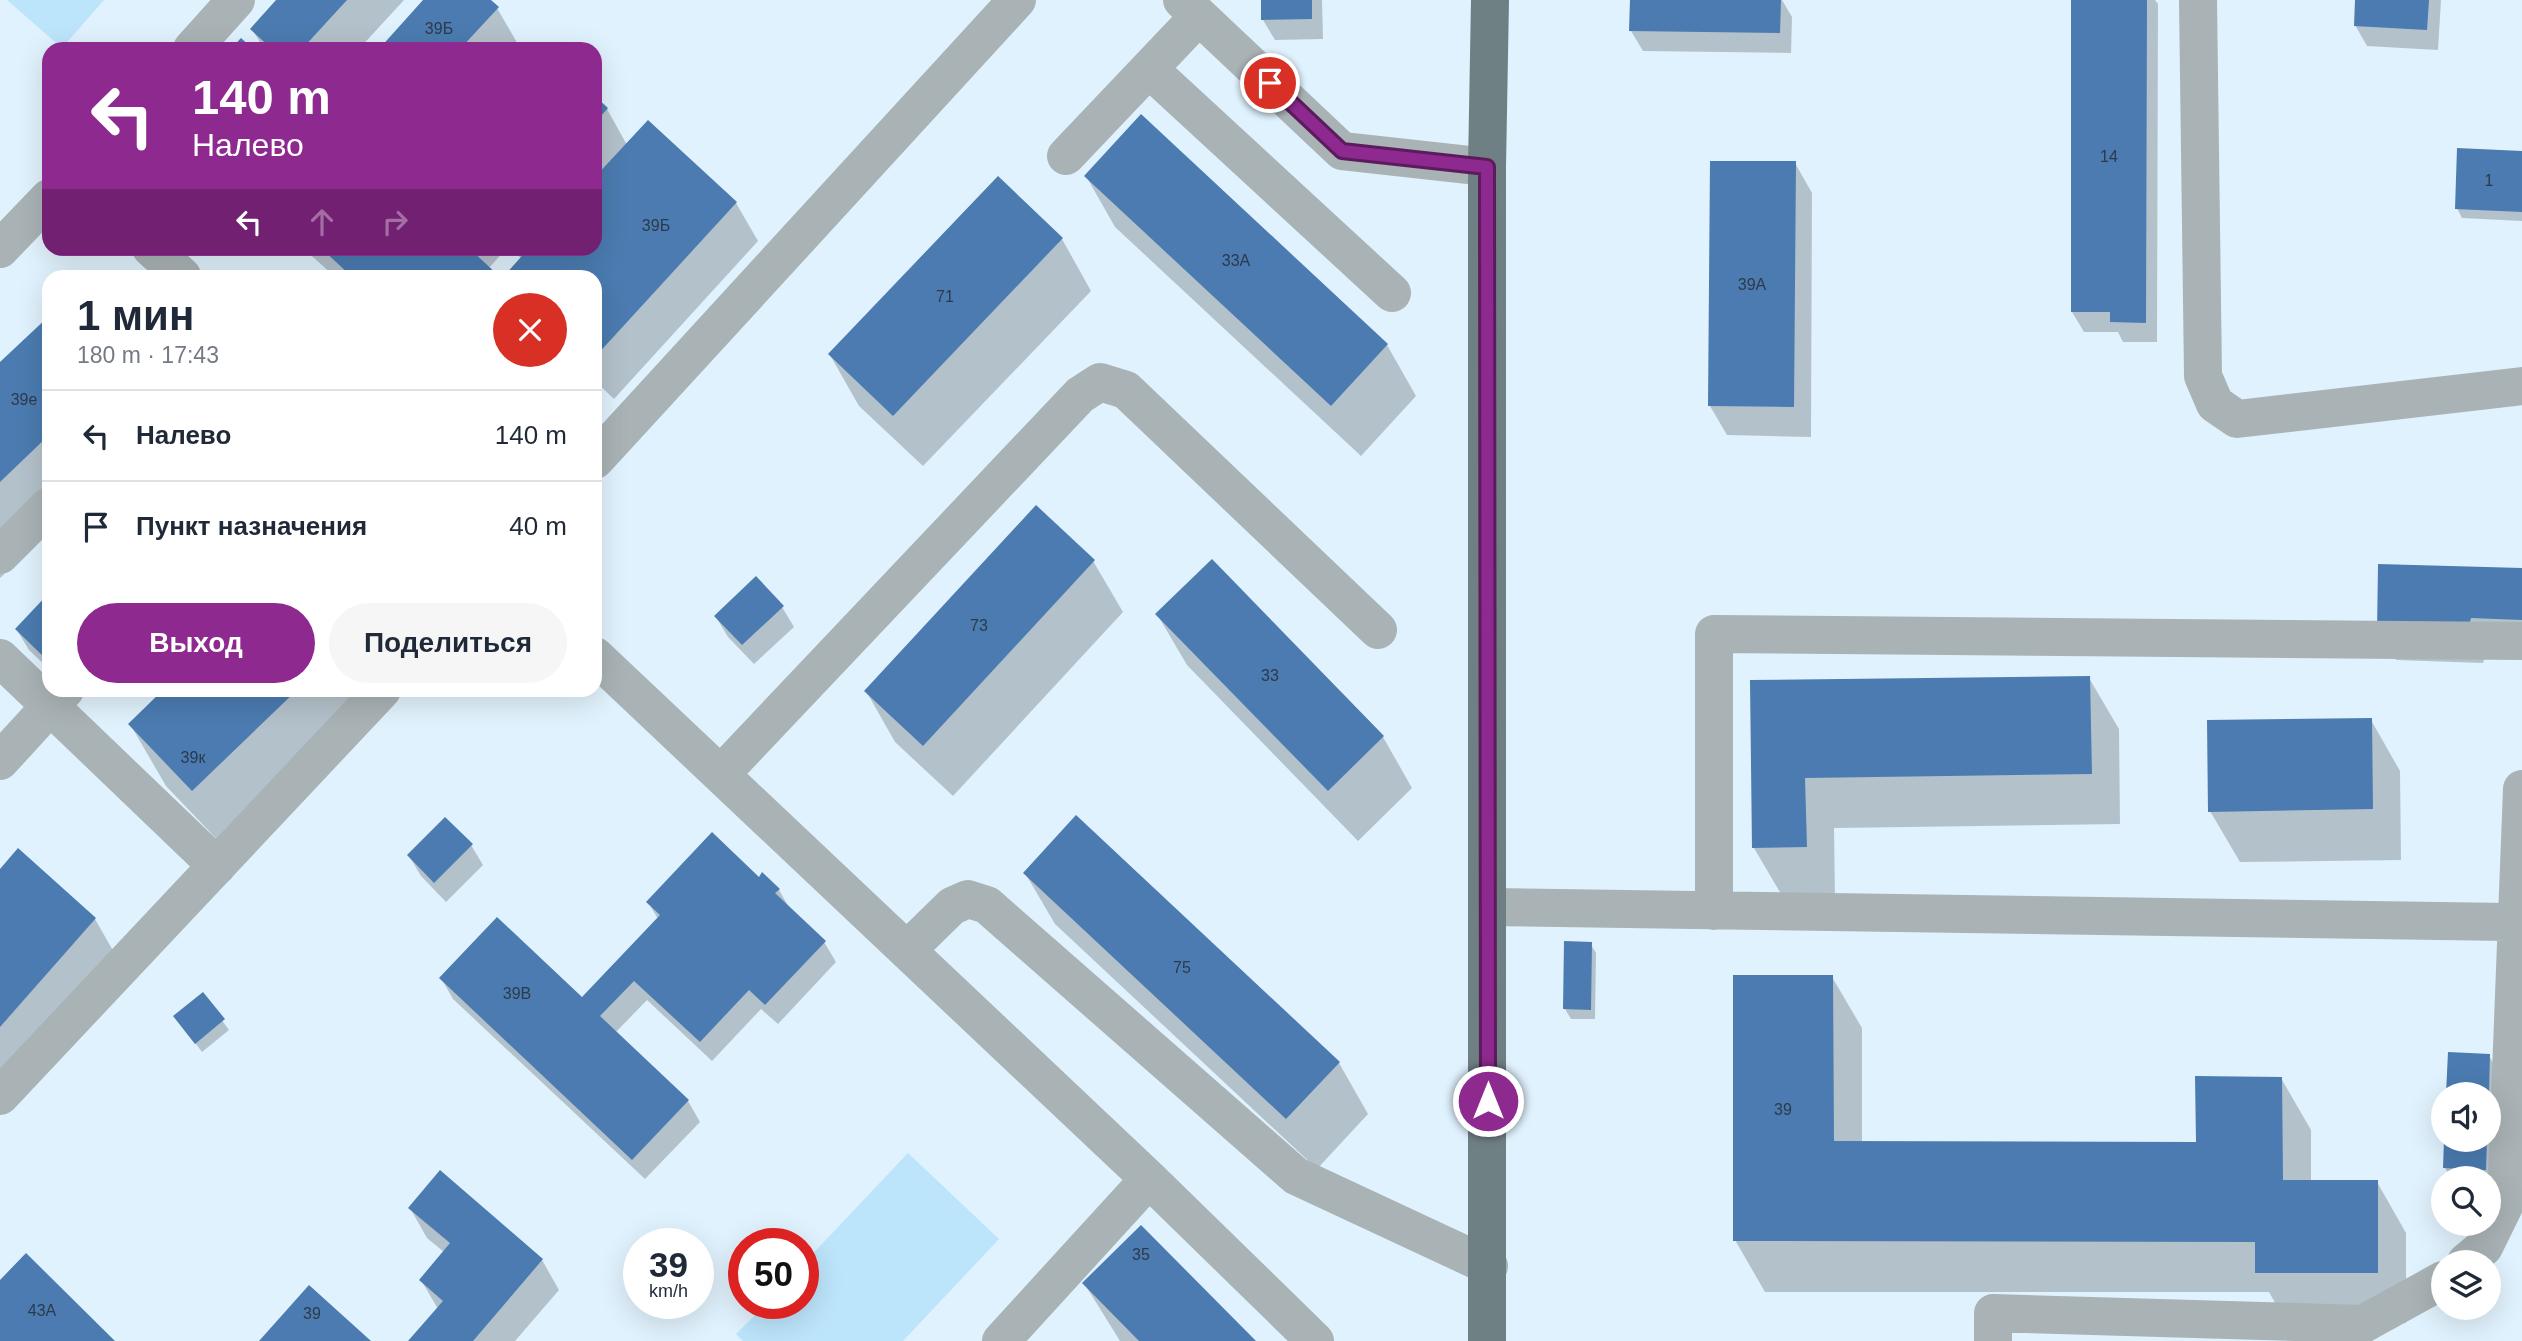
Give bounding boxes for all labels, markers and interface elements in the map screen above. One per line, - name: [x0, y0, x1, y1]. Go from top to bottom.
- house number: 39Б: [425, 20, 453, 37]
- pin: [1240, 53, 1300, 113]
- icon: arrive: [1251, 64, 1289, 102]
- icon: left: [77, 70, 168, 161]
- text: 140 m: [192, 70, 331, 124]
- text: Налево: [192, 127, 304, 163]
- house number: 14: [2100, 148, 2118, 165]
- house number: 1: [2485, 172, 2494, 189]
- icon: left: [230, 203, 268, 241]
- icon: ahead: [303, 203, 341, 241]
- icon: right: [376, 203, 414, 241]
- house number: 39Б: [642, 217, 670, 234]
- house number: 33А: [1222, 252, 1251, 269]
- house number: 39А: [1738, 276, 1767, 293]
- house number: 71: [936, 288, 954, 305]
- text: 1 мин: [77, 292, 194, 339]
- button: close: [493, 293, 567, 367]
- text: 180 m · 17:43: [77, 342, 219, 368]
- house number: 39е: [11, 391, 37, 408]
- icon: left: [77, 417, 115, 455]
- text: Налево: [136, 420, 231, 450]
- text: 140 m: [495, 420, 567, 450]
- icon: arrive: [77, 508, 115, 546]
- text: Пункт назначения: [136, 511, 367, 541]
- text: 40 m: [509, 511, 567, 541]
- button: Выход: [77, 603, 315, 683]
- button: Поделиться: [329, 603, 567, 683]
- house number: 73: [970, 617, 988, 634]
- house number: 33: [1261, 667, 1279, 684]
- house number: 39к: [181, 749, 206, 766]
- house number: 75: [1173, 959, 1191, 976]
- house number: 39В: [503, 985, 531, 1002]
- position arrow: [1451, 1064, 1525, 1138]
- map controls: [2431, 1082, 2501, 1320]
- button: sound: [2431, 1082, 2501, 1152]
- house number: 39: [1774, 1101, 1792, 1118]
- button: search: [2431, 1166, 2501, 1236]
- speed limit sign: 50: [728, 1228, 819, 1319]
- text: 39: [649, 1245, 688, 1284]
- house number: 35: [1132, 1246, 1150, 1263]
- button: layers: [2431, 1250, 2501, 1320]
- text: km/h: [649, 1281, 688, 1301]
- house number: 43А: [28, 1302, 57, 1319]
- house number: 39: [303, 1305, 321, 1322]

